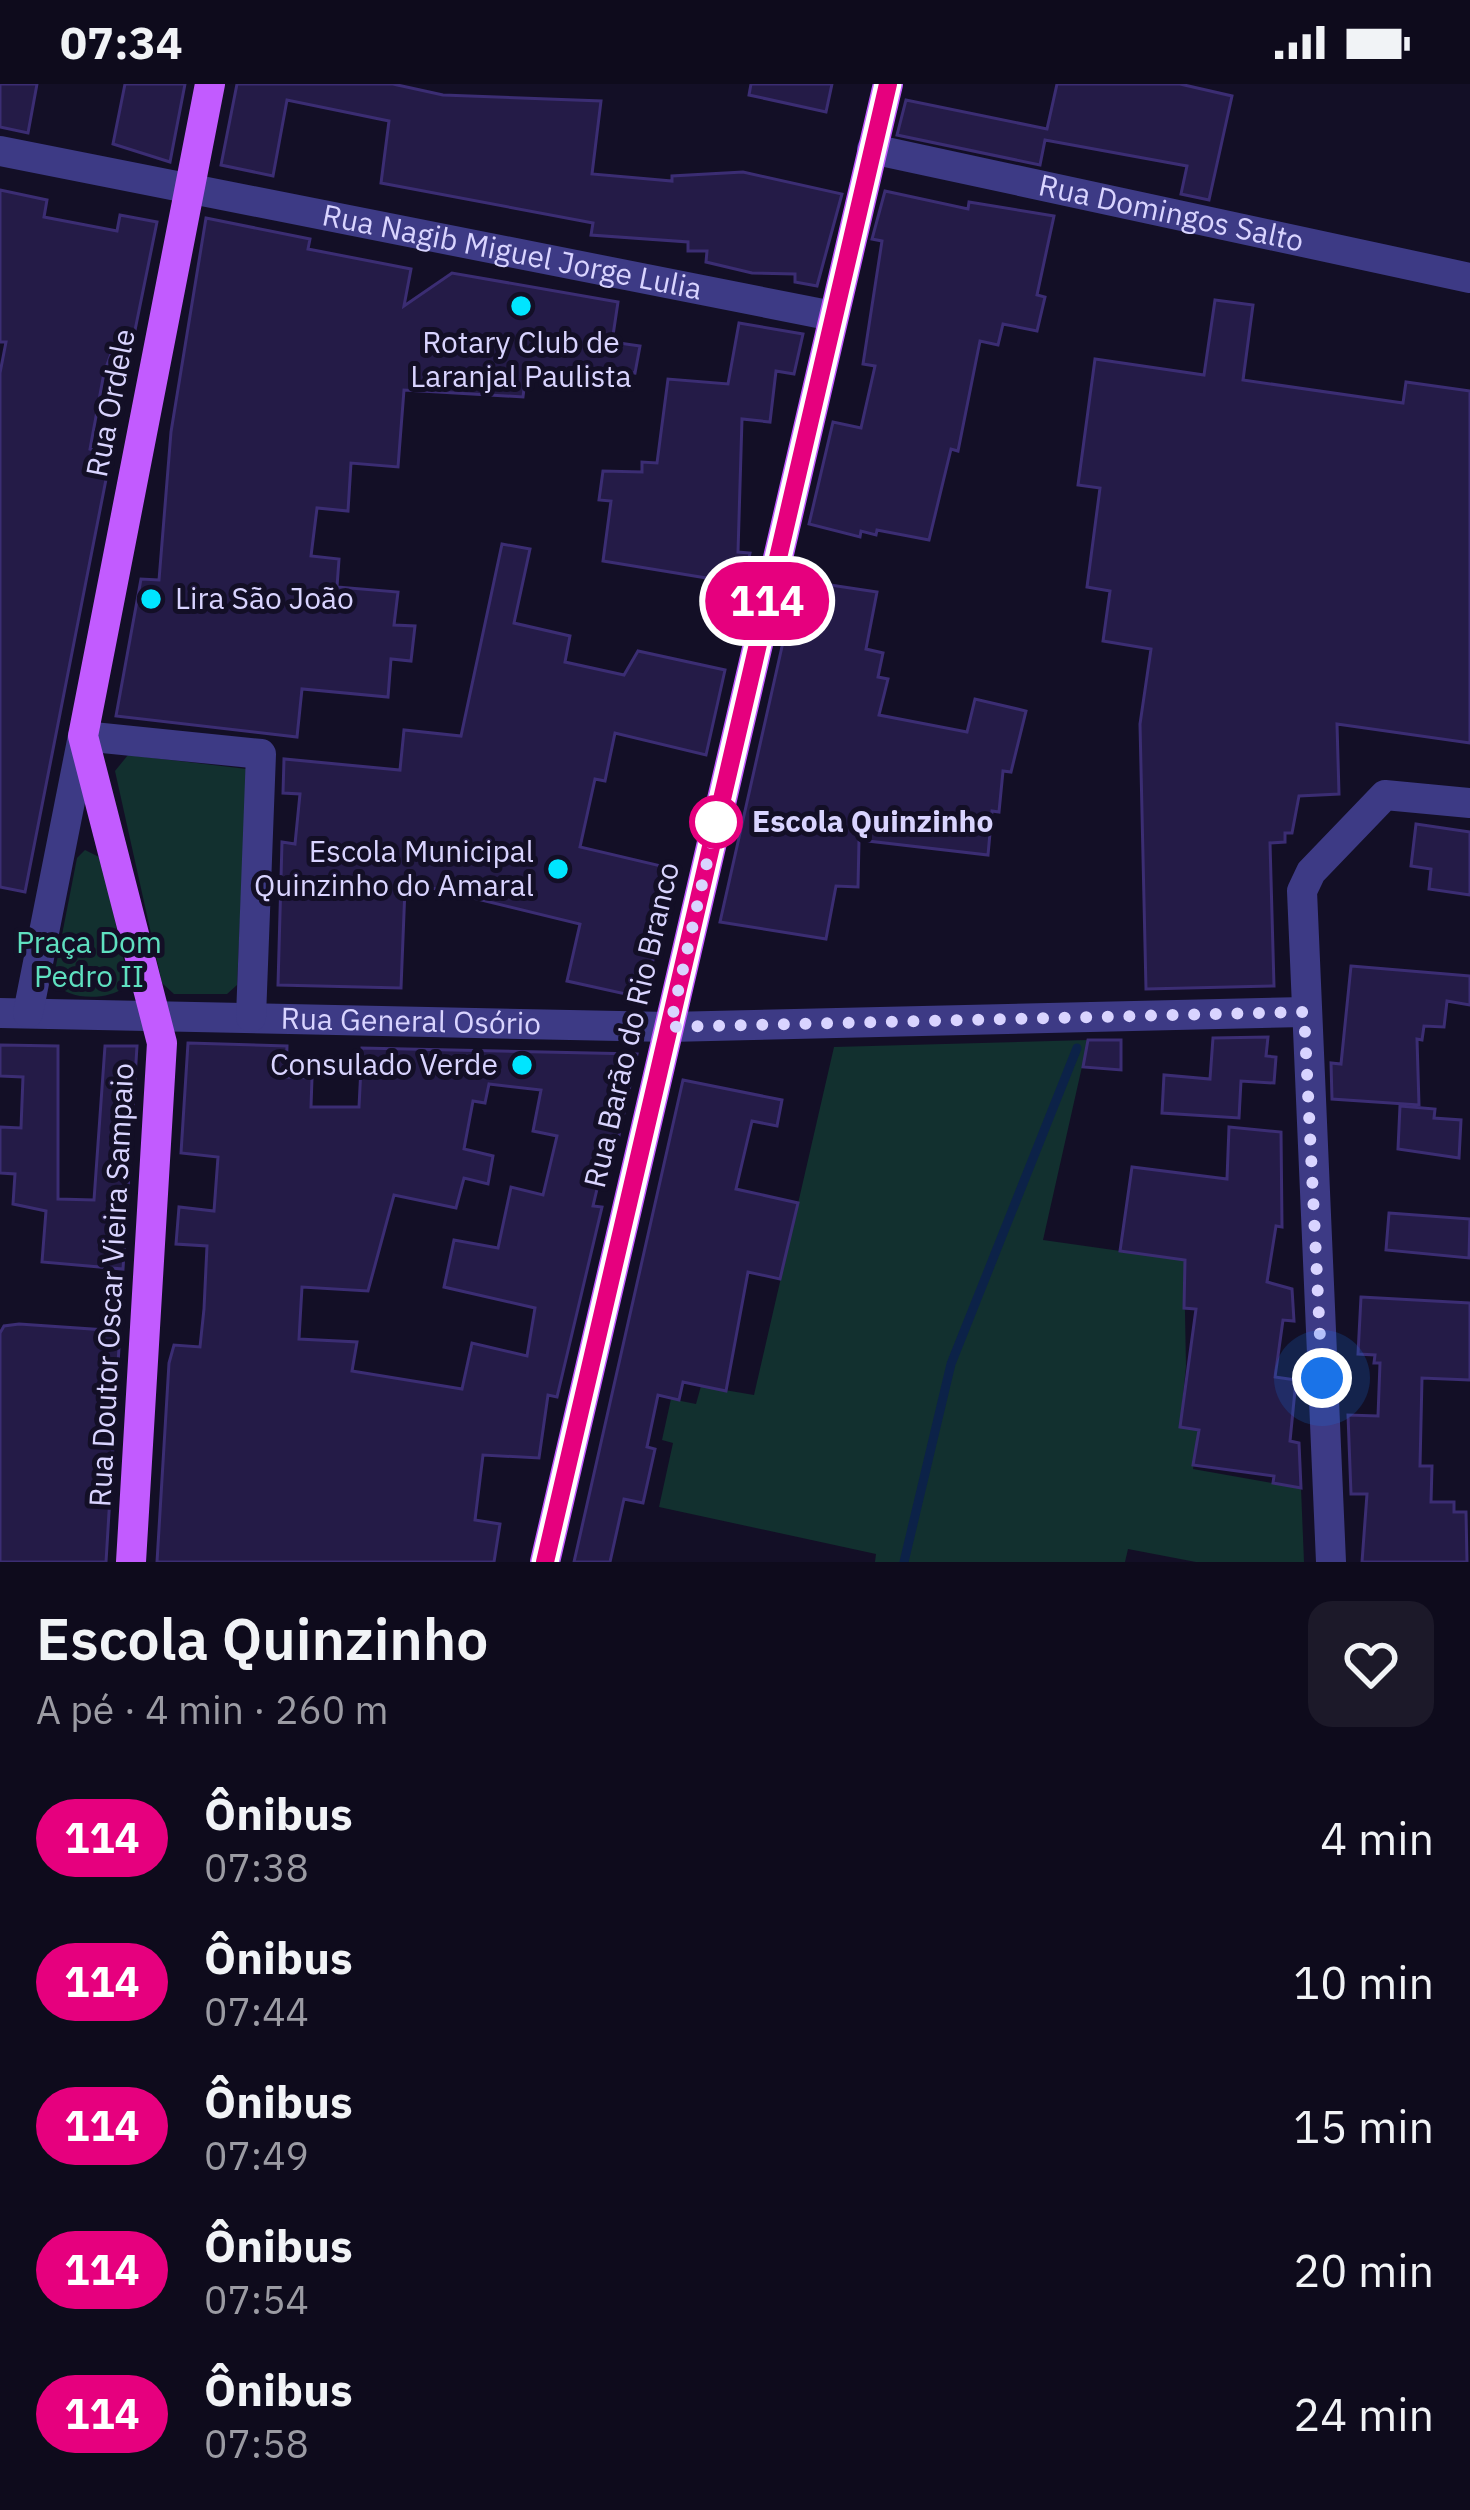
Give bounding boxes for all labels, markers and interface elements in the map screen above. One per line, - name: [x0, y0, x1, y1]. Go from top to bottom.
- text: 07:34: [60, 13, 183, 71]
- street label: Rua Domingos Salto: [1035, 165, 1308, 260]
- street label: Rua Nagib Miguel Jorge Lulia: [319, 194, 705, 308]
- marker: Rotary Club de Laranjal Paulista: [508, 293, 534, 319]
- place label: Rotary Club de Laranjal Paulista: [410, 322, 632, 395]
- street label: Rua Ordele: [76, 325, 143, 480]
- line badge: 114: [698, 562, 836, 640]
- text: 114: [729, 573, 805, 628]
- place label: Lira São João: [175, 578, 354, 617]
- marker: Lira São João: [138, 586, 164, 612]
- marker: Escola Quinzinho: [691, 797, 741, 847]
- place label: Escola Quinzinho: [752, 801, 993, 840]
- place label: Escola Municipal Quinzinho do Amaral: [254, 831, 534, 904]
- marker: Escola Municipal Quinzinho do Amaral: [545, 856, 571, 882]
- street label: Rua Barão do Rio Branco: [574, 858, 687, 1191]
- park label: Praça Dom Pedro II: [16, 922, 162, 995]
- street label: Rua General Osório: [280, 998, 542, 1042]
- place label: Consulado Verde: [270, 1044, 498, 1083]
- marker: Consulado Verde: [509, 1052, 535, 1078]
- street label: Rua Doutor Oscar Vieira Sampaio: [79, 1062, 142, 1508]
- your location: [1292, 1348, 1352, 1408]
- button: heart: [1308, 1601, 1434, 1727]
- text: Escola Quinzinho: [36, 1602, 488, 1676]
- text: A pé · 4 min · 260 m: [36, 1684, 388, 1735]
- text: Ônibus: [204, 1784, 353, 1842]
- text: 4 min: [1320, 1809, 1434, 1867]
- text: 114: [64, 1810, 140, 1865]
- text: 07:38: [204, 1842, 309, 1893]
- text: Ônibus: [204, 1928, 353, 1986]
- text: 10 min: [1293, 1953, 1434, 2011]
- text: 114: [64, 1954, 140, 2009]
- text: 07:44: [204, 1986, 309, 2037]
- text: Ônibus: [204, 2072, 353, 2130]
- text: 15 min: [1293, 2097, 1434, 2155]
- text: 114: [64, 2098, 140, 2153]
- text: 07:49: [204, 2130, 309, 2181]
- text: Ônibus: [204, 2216, 353, 2274]
- text: 20 min: [1293, 2241, 1434, 2299]
- text: 114: [64, 2242, 140, 2297]
- text: 07:54: [204, 2274, 309, 2325]
- text: Ônibus: [204, 2360, 353, 2418]
- text: 24 min: [1293, 2385, 1434, 2443]
- text: 114: [64, 2386, 140, 2441]
- text: 07:58: [204, 2418, 309, 2469]

